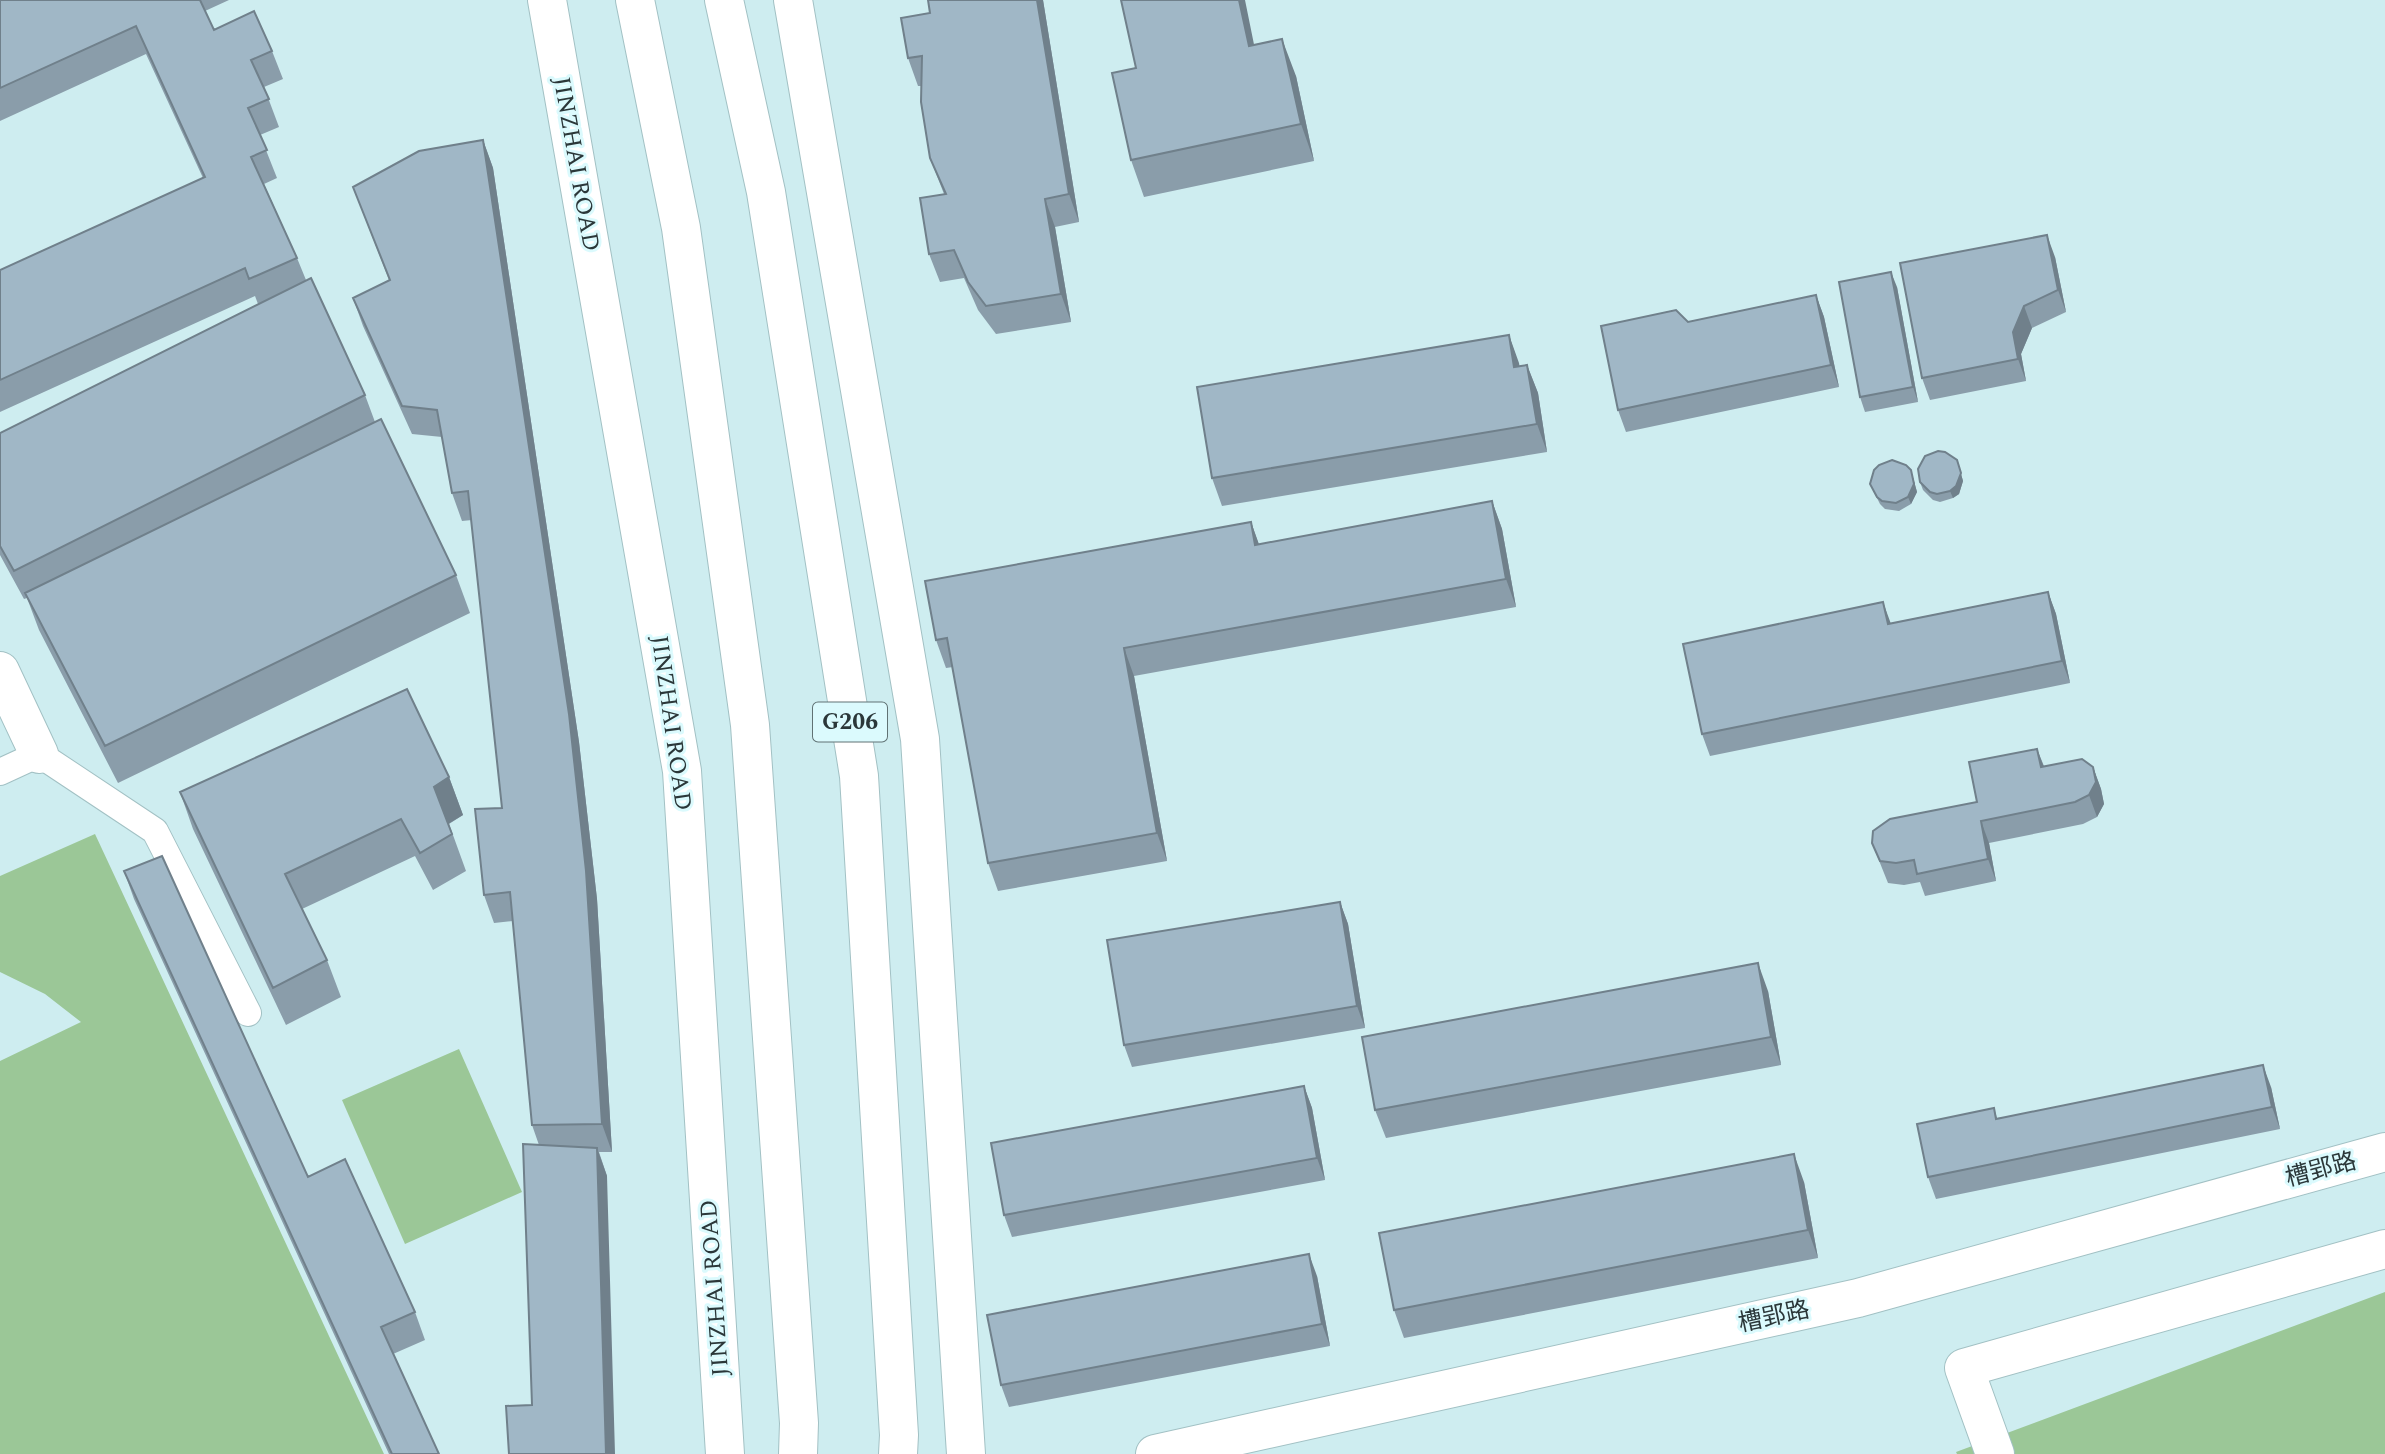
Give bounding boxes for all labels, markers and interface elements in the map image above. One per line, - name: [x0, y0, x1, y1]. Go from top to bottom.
- street label: JINZHAI ROAD: [543, 74, 609, 254]
- street label: JINZHAI ROAD: [641, 633, 701, 813]
- road number: G206: [813, 702, 887, 742]
- street label: 槽郢路: [2282, 1143, 2360, 1197]
- street label: JINZHAI ROAD: [691, 1199, 739, 1377]
- street label: 槽郢路: [1735, 1292, 1813, 1342]

